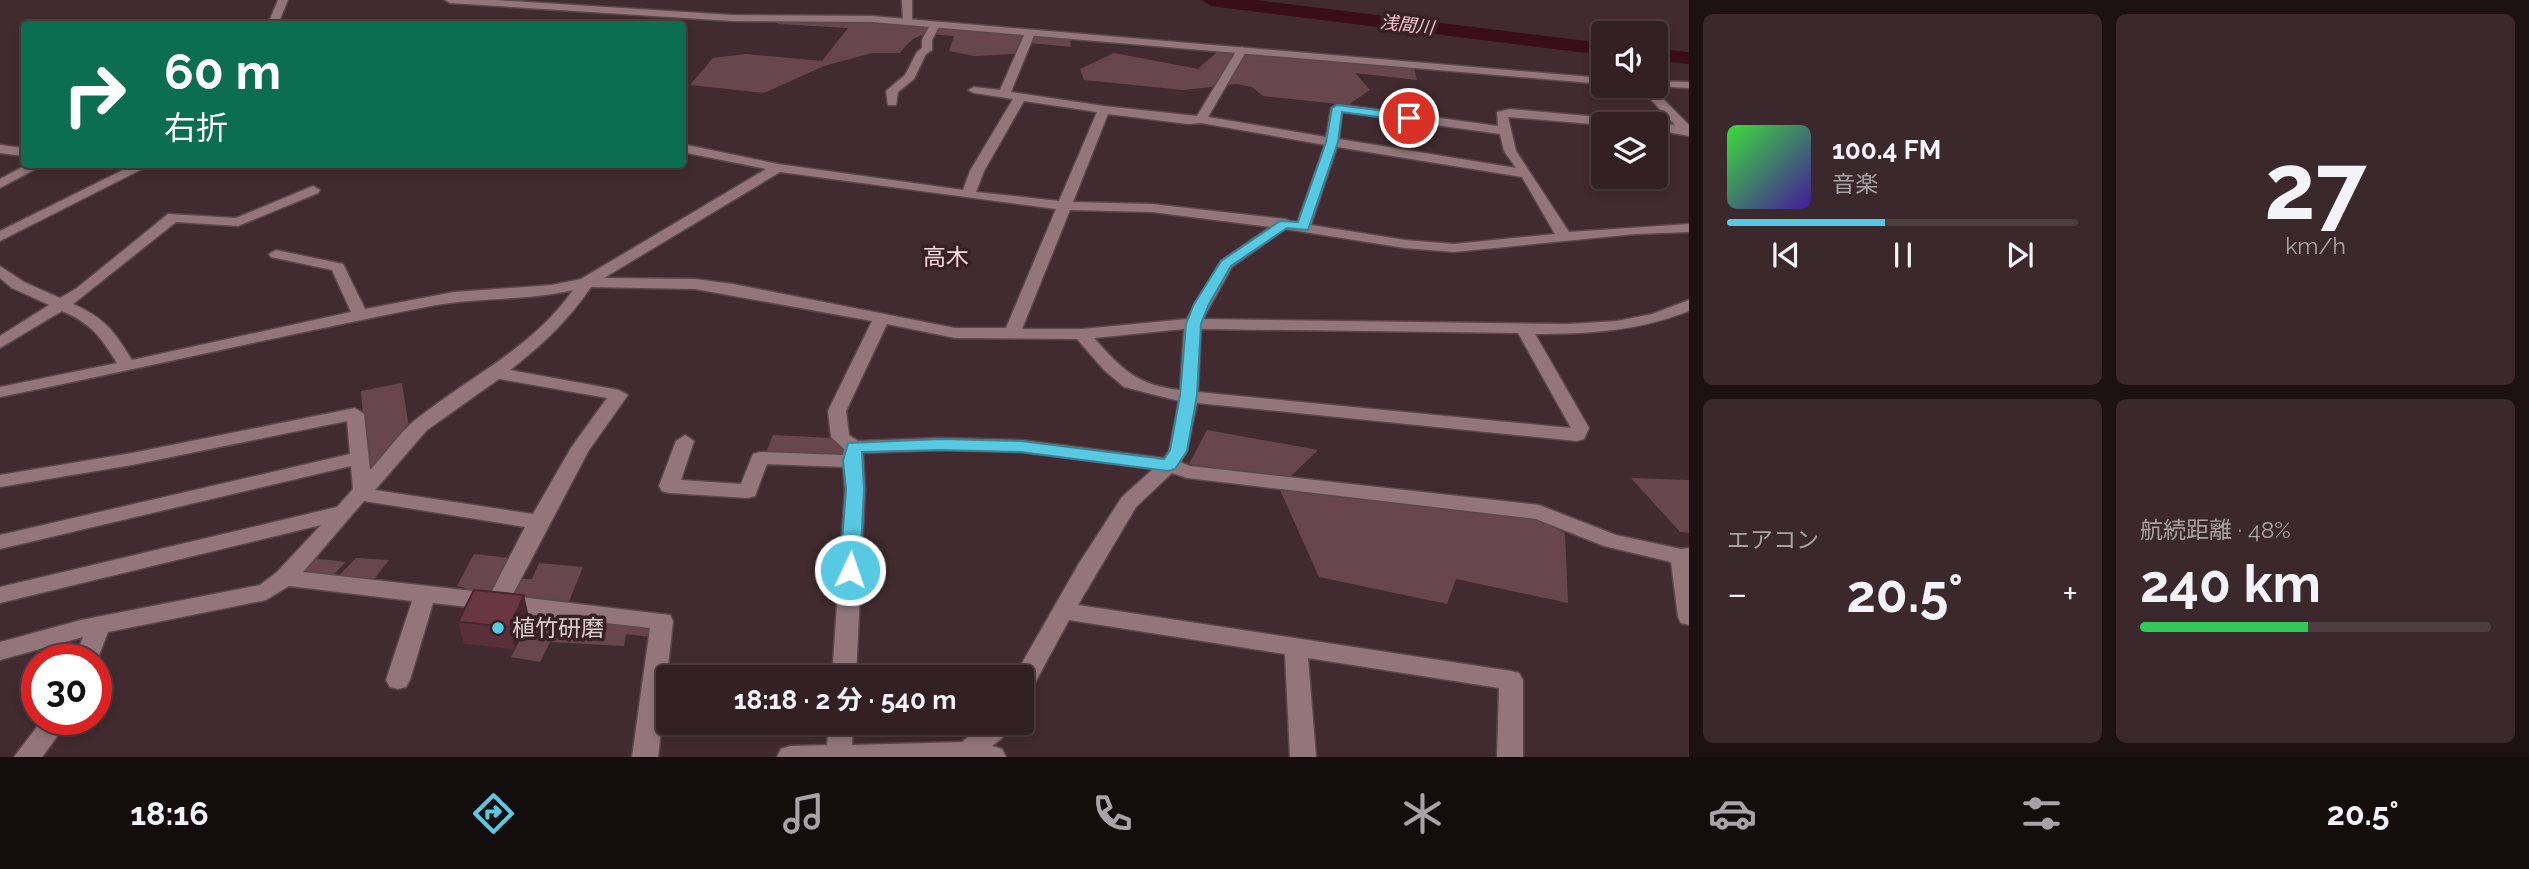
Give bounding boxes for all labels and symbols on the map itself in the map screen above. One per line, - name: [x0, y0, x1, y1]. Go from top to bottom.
- water label: 浅間川: [1379, 11, 1437, 38]
- pin: [1379, 88, 1439, 148]
- district label: 高木: [923, 243, 969, 270]
- position arrow: [813, 533, 887, 607]
- place label: 植竹研磨: [512, 614, 604, 641]
- marker: 植竹研磨: [490, 620, 506, 636]
- speed limit sign: 30: [21, 644, 112, 735]

